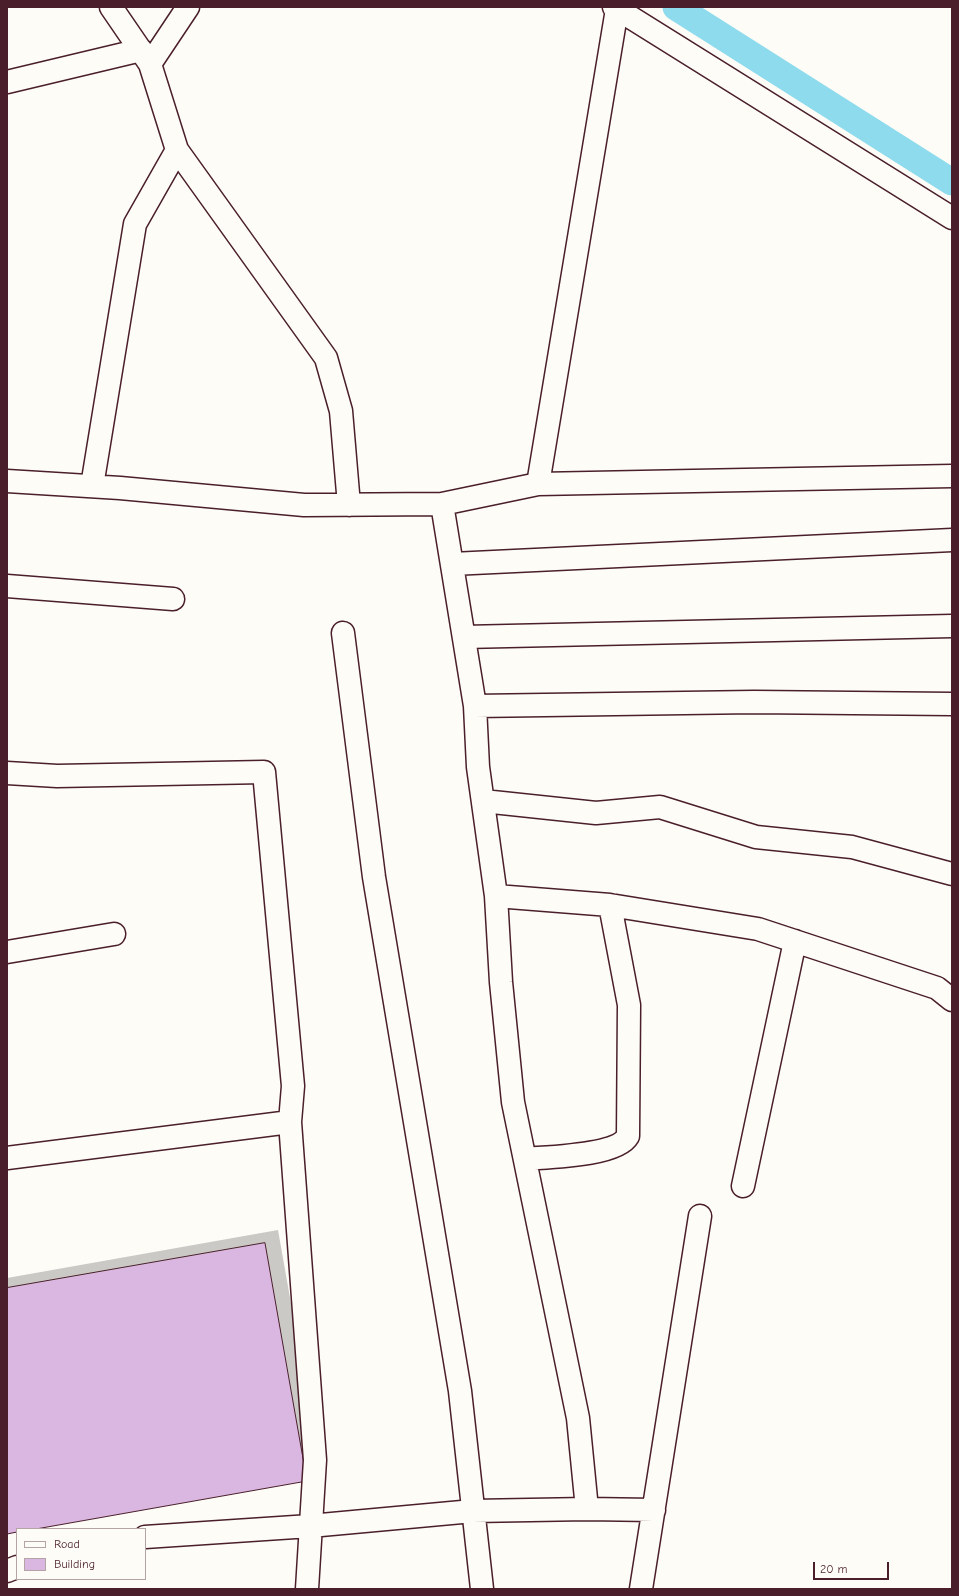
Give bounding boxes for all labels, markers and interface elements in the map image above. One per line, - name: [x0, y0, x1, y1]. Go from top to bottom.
- legend: [16, 1528, 146, 1580]
- text: Road: [54, 1537, 80, 1551]
- scale bar: [815, 1554, 891, 1580]
- text: Building: [54, 1557, 95, 1571]
- text: 20 m: [820, 1562, 848, 1576]

